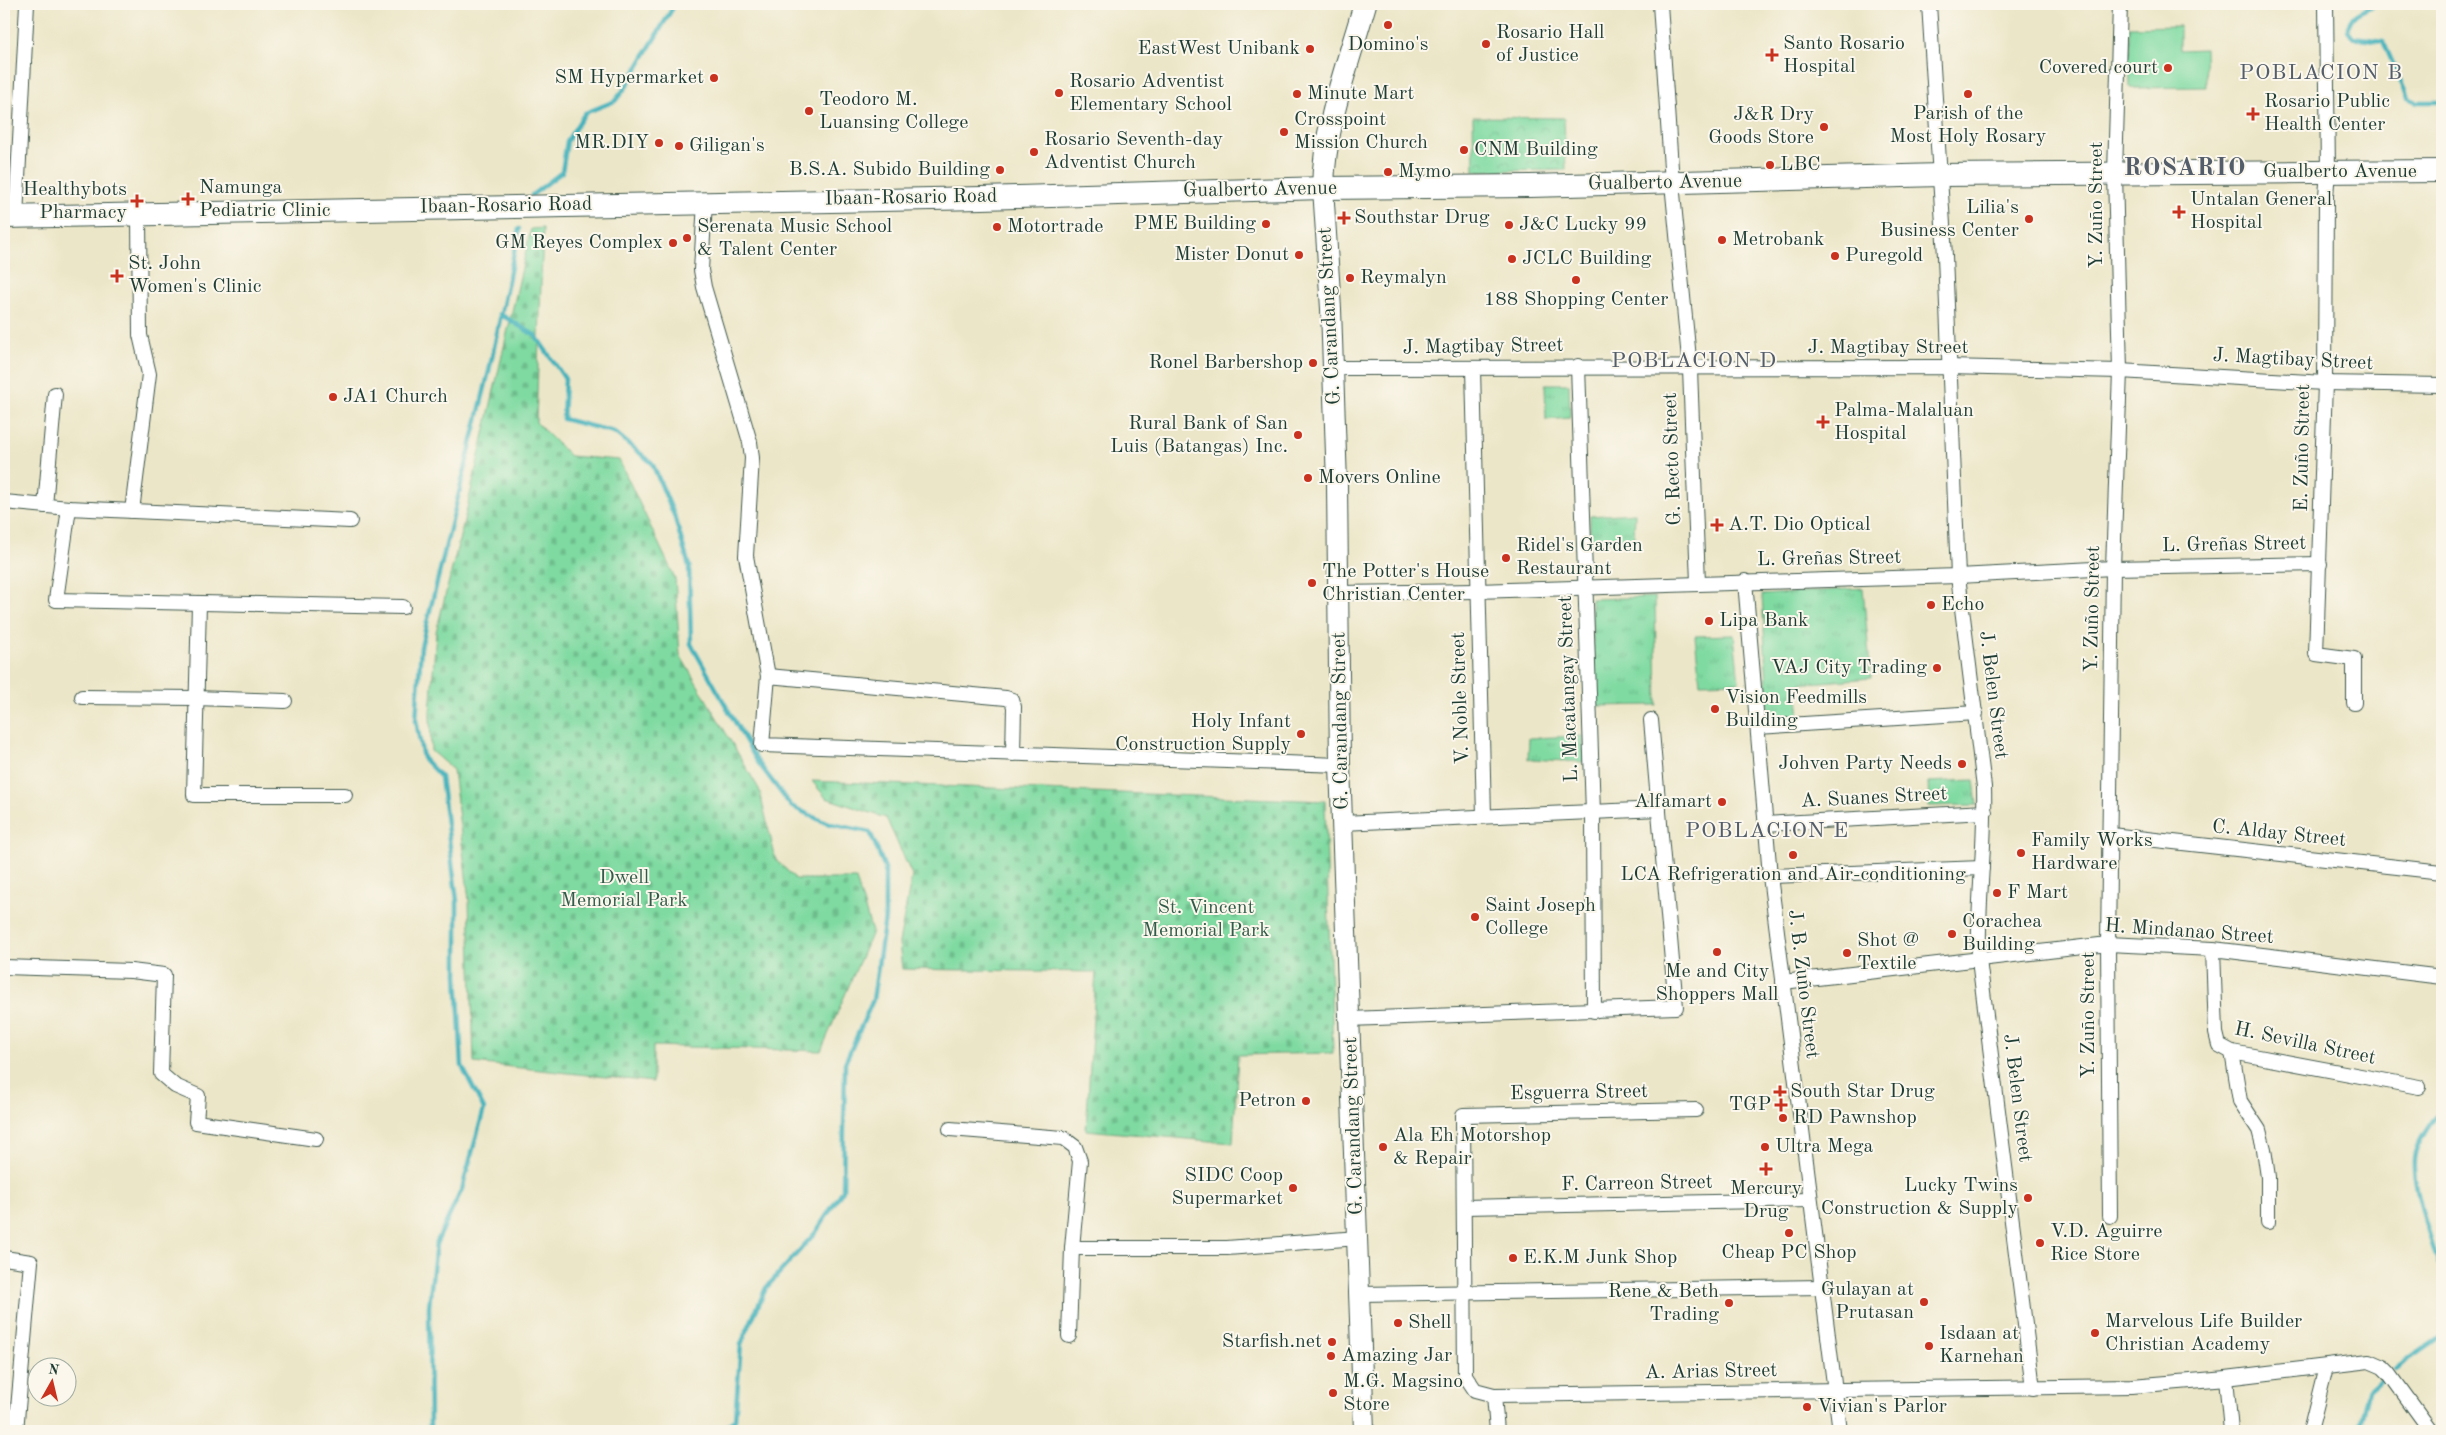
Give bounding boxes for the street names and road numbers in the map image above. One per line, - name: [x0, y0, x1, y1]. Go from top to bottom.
- street label: Y. Zuño Street: [2087, 141, 2107, 269]
- street label: Gualberto Avenue: [2263, 162, 2417, 182]
- street label: Gualberto Avenue: [1588, 172, 1742, 194]
- street label: Gualberto Avenue: [1183, 179, 1337, 201]
- street label: Ibaan-Rosario Road: [825, 186, 997, 210]
- street label: Ibaan-Rosario Road: [420, 194, 592, 218]
- street label: G. Carandang Street: [1315, 226, 1345, 406]
- street label: J. Magtibay Street: [1402, 336, 1564, 358]
- street label: J. Magtibay Street: [1808, 338, 1968, 358]
- street label: J. Magtibay Street: [2212, 346, 2374, 374]
- street label: E. Zuño Street: [2292, 384, 2314, 512]
- street label: G. Recto Street: [1661, 392, 1685, 526]
- street label: L. Greñas Street: [2162, 534, 2306, 556]
- street label: Y. Zuño Street: [2082, 545, 2104, 673]
- street label: L. Greñas Street: [1757, 548, 1901, 570]
- street label: L. Macatangay Street: [1556, 595, 1582, 783]
- street label: J. Belen Street: [1975, 630, 2011, 760]
- street label: G. Carandang Street: [1329, 632, 1353, 810]
- street label: V. Noble Street: [1449, 632, 1473, 764]
- street label: A. Suanes Street: [1800, 784, 1948, 812]
- street label: C. Alday Street: [2211, 817, 2347, 851]
- street label: J. B. Zuño Street: [1784, 908, 1822, 1060]
- street label: H. Mindanao Street: [2104, 916, 2274, 948]
- street label: Y. Zuño Street: [2079, 951, 2099, 1079]
- street label: H. Sevilla Street: [2233, 1019, 2377, 1069]
- street label: J. Belen Street: [1999, 1033, 2035, 1163]
- street label: G. Carandang Street: [1341, 1037, 1367, 1215]
- street label: Esguerra Street: [1510, 1082, 1648, 1104]
- street label: F. Carreon Street: [1561, 1173, 1713, 1195]
- street label: A. Arias Street: [1645, 1361, 1777, 1383]

